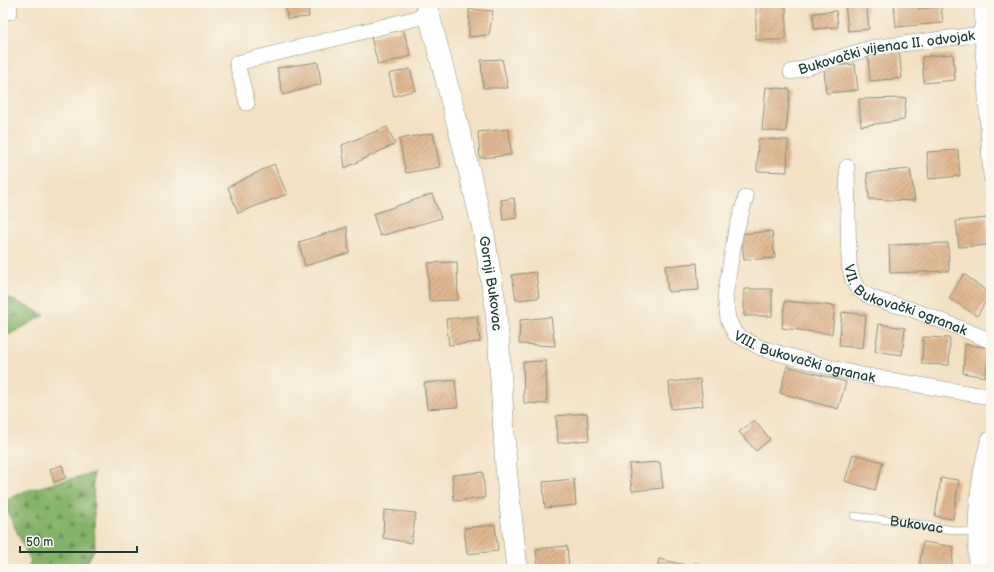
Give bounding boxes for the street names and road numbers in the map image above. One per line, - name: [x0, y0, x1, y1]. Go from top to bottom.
- street label: Bukovački vijenac II. odvojak: [796, 27, 976, 78]
- street label: Gornji Bukovac: [475, 235, 506, 331]
- street label: VII. Bukovački ogranak: [840, 263, 970, 339]
- street label: VIII. Bukovački ogranak: [731, 327, 877, 386]
- street label: Bukovac: [889, 512, 944, 537]

